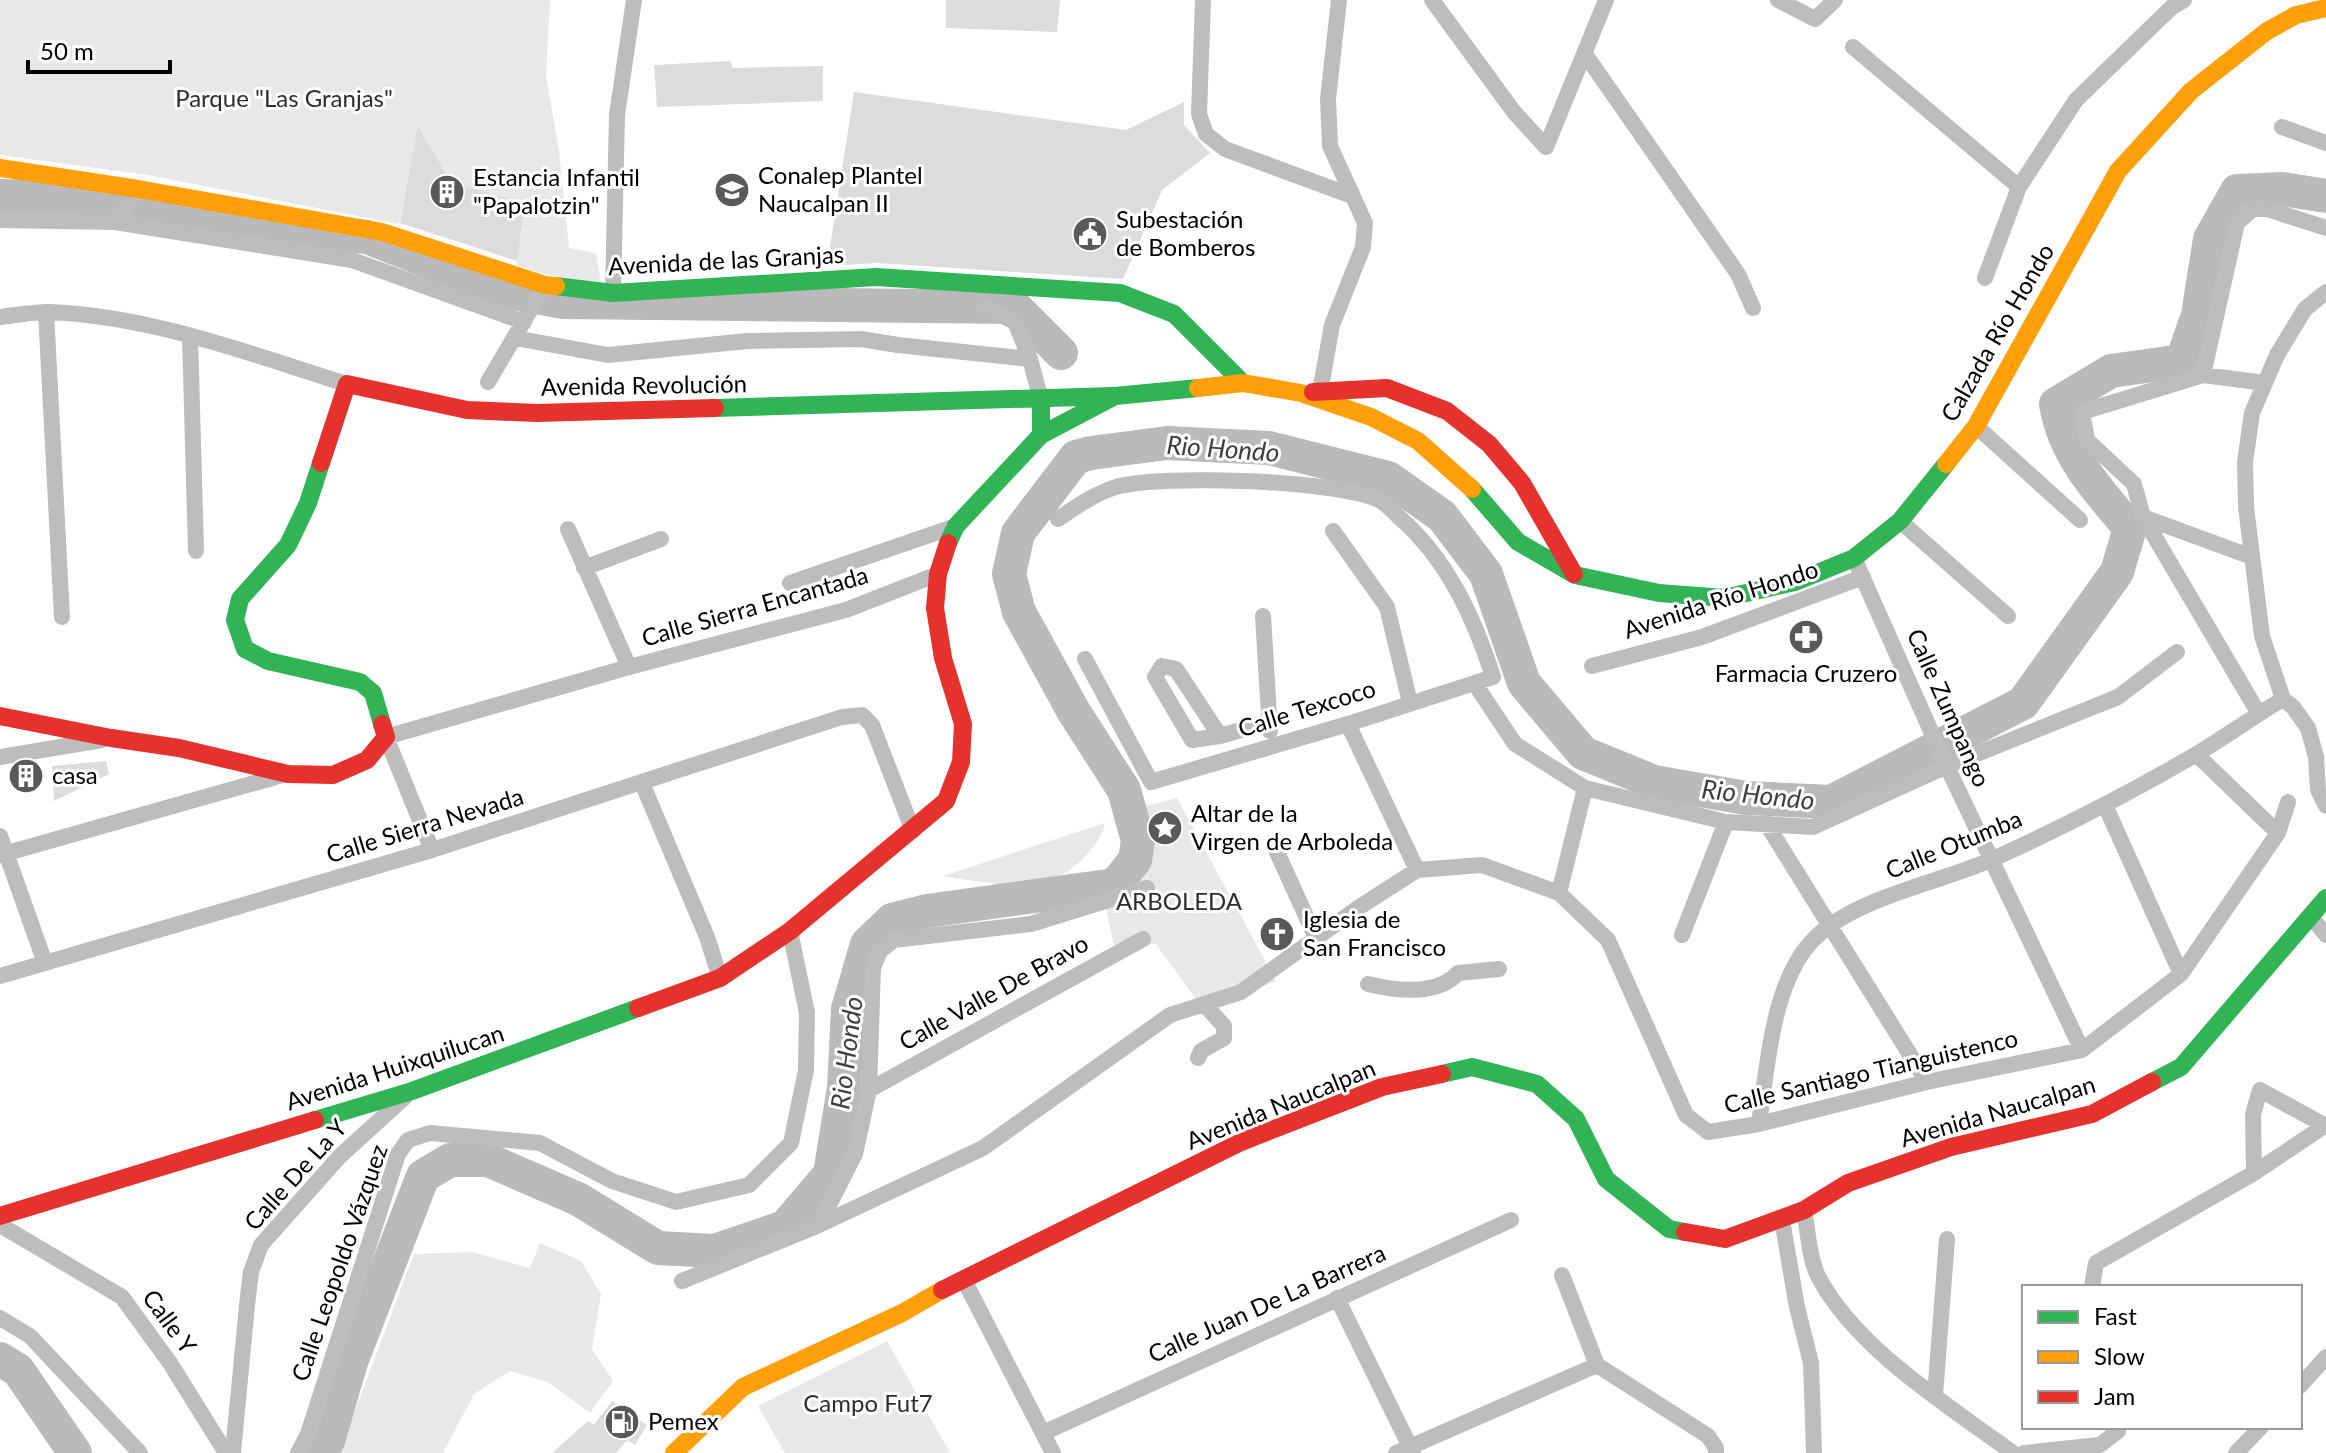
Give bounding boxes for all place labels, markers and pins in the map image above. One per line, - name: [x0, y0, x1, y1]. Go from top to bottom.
- place label: Conalep Plantel Naucalpan II: [758, 160, 923, 217]
- place label: Estancia Infantil "Papalotzin": [473, 162, 640, 219]
- school or university icon: Conalep Plantel Naucalpan II: [713, 171, 751, 209]
- building icon: Estancia Infantil "Papalotzin": [428, 173, 466, 211]
- place label: Subestación de Bomberos: [1116, 204, 1255, 261]
- public building icon: Subestación de Bomberos: [1071, 215, 1109, 253]
- pharmacy icon: Farmacia Cruzero: [1787, 618, 1825, 656]
- place label: Farmacia Cruzero: [1715, 658, 1897, 687]
- building icon: casa: [7, 757, 45, 795]
- place label: casa: [52, 760, 98, 789]
- place label: Altar de la Virgen de Arboleda: [1191, 798, 1393, 855]
- place icon: Altar de la Virgen de Arboleda: [1146, 809, 1184, 847]
- place label: Iglesia de San Francisco: [1303, 904, 1446, 961]
- church icon: Iglesia de San Francisco: [1258, 915, 1296, 953]
- fuel station icon: Pemex: [603, 1403, 641, 1441]
- place label: Pemex: [648, 1406, 719, 1435]

